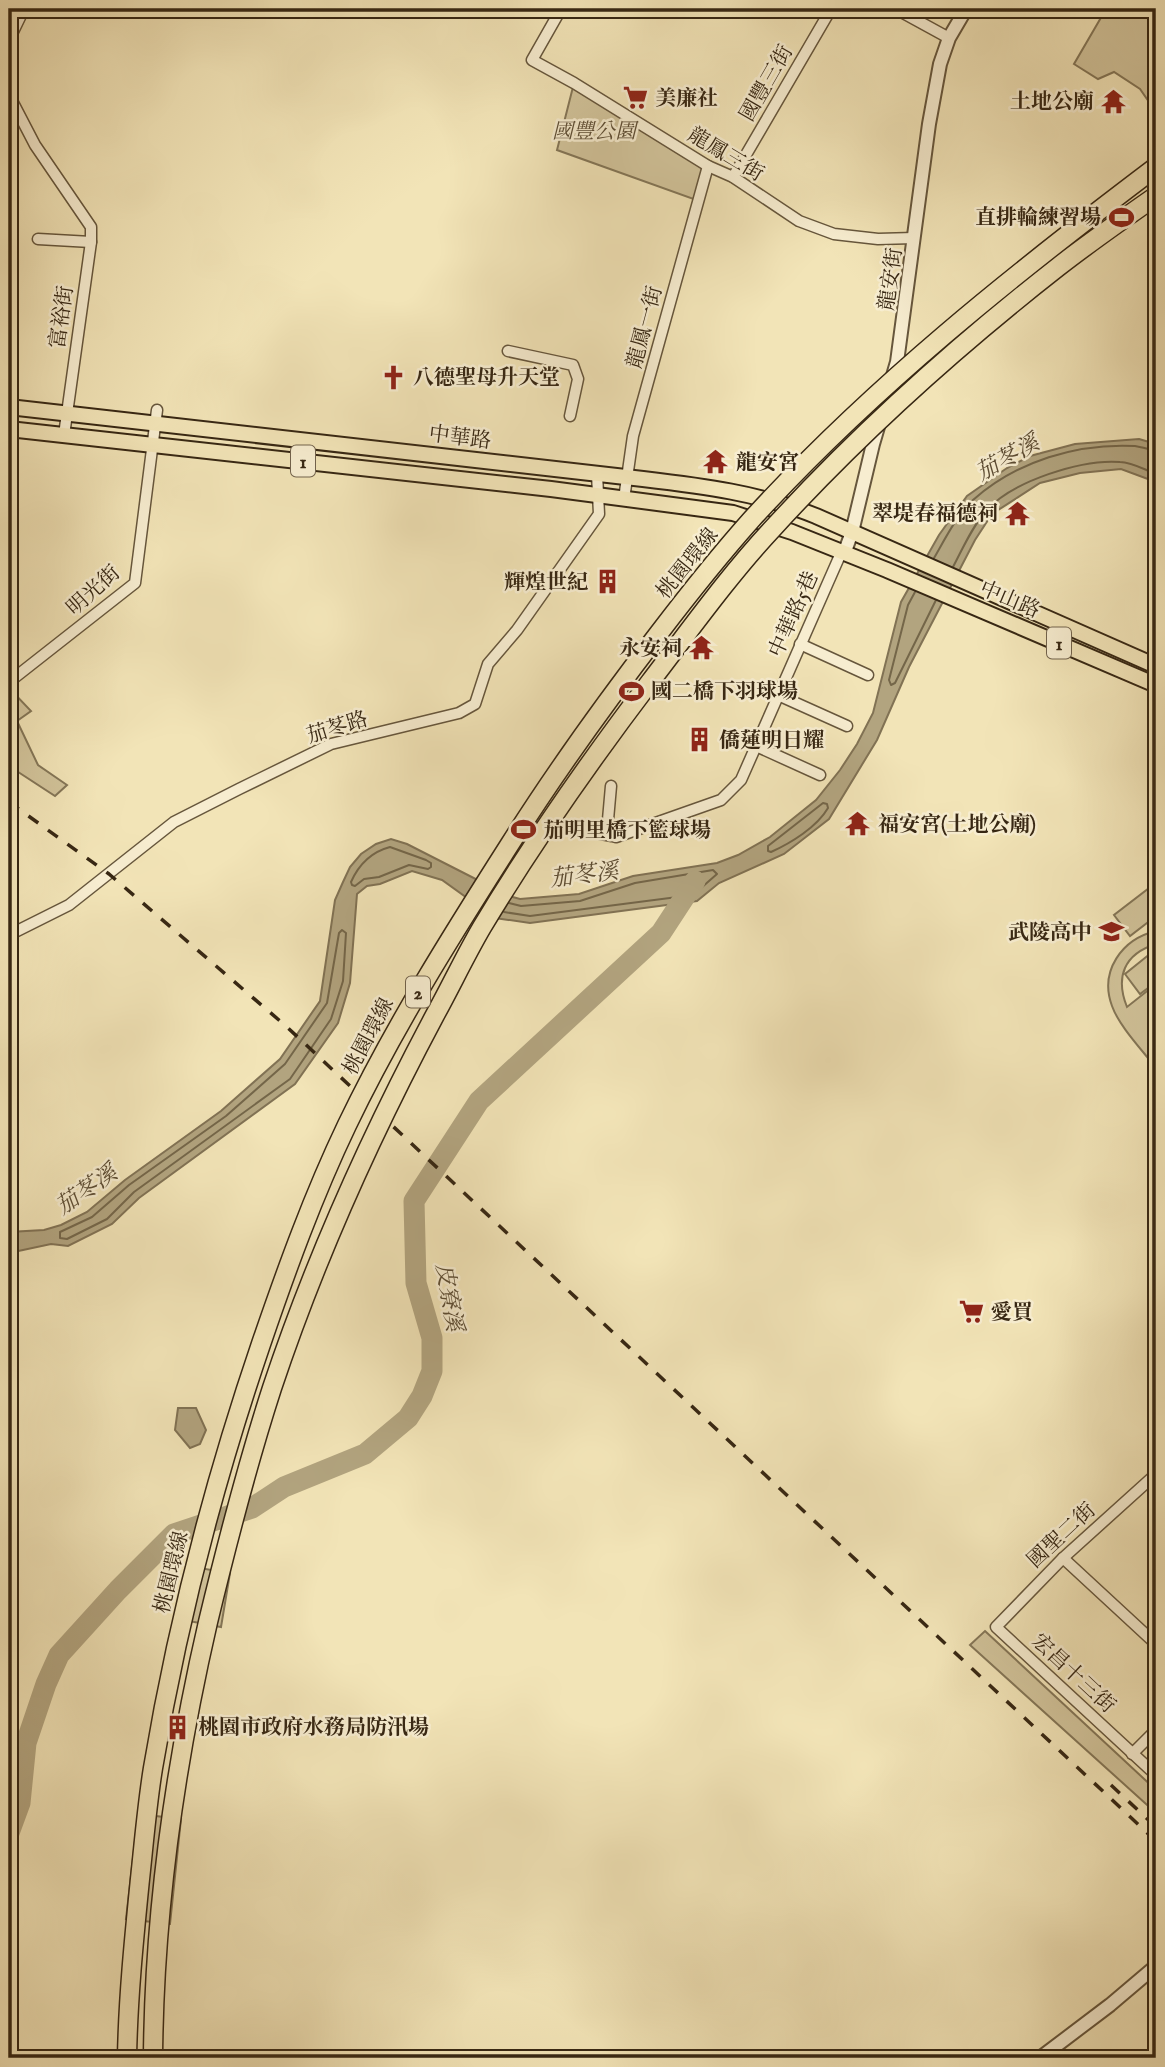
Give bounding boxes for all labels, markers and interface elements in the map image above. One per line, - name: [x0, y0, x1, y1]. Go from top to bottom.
- street label: 國豐三街: [735, 41, 800, 127]
- supermarket icon: 美廉社: [621, 84, 649, 112]
- place label: 美廉社: [655, 86, 718, 113]
- temple icon: 土地公廟: [1100, 87, 1128, 115]
- place label: 土地公廟: [1010, 89, 1094, 116]
- park label: 國豐公園: [552, 119, 639, 146]
- street label: 龍鳳三街: [682, 122, 768, 188]
- sports icon: 直排輪練習場: [1107, 203, 1135, 231]
- place label: 直排輪練習場: [975, 205, 1101, 232]
- street label: 龍安街: [874, 246, 909, 312]
- street label: 龍鳳一街: [622, 283, 669, 371]
- street label: 富裕街: [45, 284, 80, 350]
- church icon: 八德聖母升天堂: [379, 363, 407, 391]
- place label: 八德聖母升天堂: [413, 365, 560, 392]
- street label: 中華路: [427, 421, 493, 456]
- water label: 茄苳溪: [971, 427, 1047, 488]
- road number: 1: [291, 446, 315, 476]
- temple icon: 龍安宮: [702, 448, 730, 476]
- place label: 龍安宮: [736, 450, 799, 477]
- temple icon: 翠堤春福德祠: [1004, 499, 1032, 527]
- place label: 翠堤春福德祠: [872, 501, 998, 528]
- street label: 桃園環線: [651, 523, 725, 605]
- street label: 明光街: [62, 560, 126, 622]
- street label: 中華路5巷: [763, 567, 825, 662]
- building icon: 輝煌世紀: [594, 568, 622, 596]
- place label: 輝煌世紀: [504, 570, 588, 597]
- street label: 中山路: [975, 576, 1044, 625]
- road number: 1: [1047, 628, 1071, 658]
- temple icon: 永安祠: [688, 634, 716, 662]
- place label: 永安祠: [619, 636, 682, 663]
- sports icon: 國二橋下羽球場: [617, 677, 645, 705]
- place label: 國二橋下羽球場: [651, 679, 798, 706]
- street label: 茄苳路: [303, 706, 372, 751]
- building icon: 僑蓮明日耀: [685, 726, 713, 754]
- place label: 僑蓮明日耀: [719, 728, 824, 755]
- temple icon: 福安宮(土地公廟): [844, 810, 872, 838]
- place label: 福安宮(土地公廟): [878, 812, 1036, 839]
- sports icon: 茄明里橋下籃球場: [509, 816, 537, 844]
- place label: 茄明里橋下籃球場: [543, 818, 711, 845]
- water label: 茄苳溪: [548, 857, 623, 894]
- school or university icon: 武陵高中: [1098, 918, 1126, 946]
- place label: 武陵高中: [1008, 920, 1092, 947]
- road number: 2: [406, 976, 430, 1008]
- street label: 桃園環線: [338, 993, 401, 1080]
- water label: 茄苳溪: [50, 1157, 126, 1222]
- water label: 皮寮溪: [428, 1261, 469, 1337]
- supermarket icon: 愛買: [957, 1298, 985, 1326]
- place label: 愛買: [991, 1300, 1033, 1327]
- street label: 國聖二街: [1022, 1498, 1102, 1575]
- street label: 桃園環線: [149, 1528, 196, 1616]
- street label: 宏昌十三街: [1025, 1628, 1121, 1720]
- building icon: 桃園市政府水務局防汛場: [164, 1713, 192, 1741]
- place label: 桃園市政府水務局防汛場: [198, 1715, 429, 1742]

